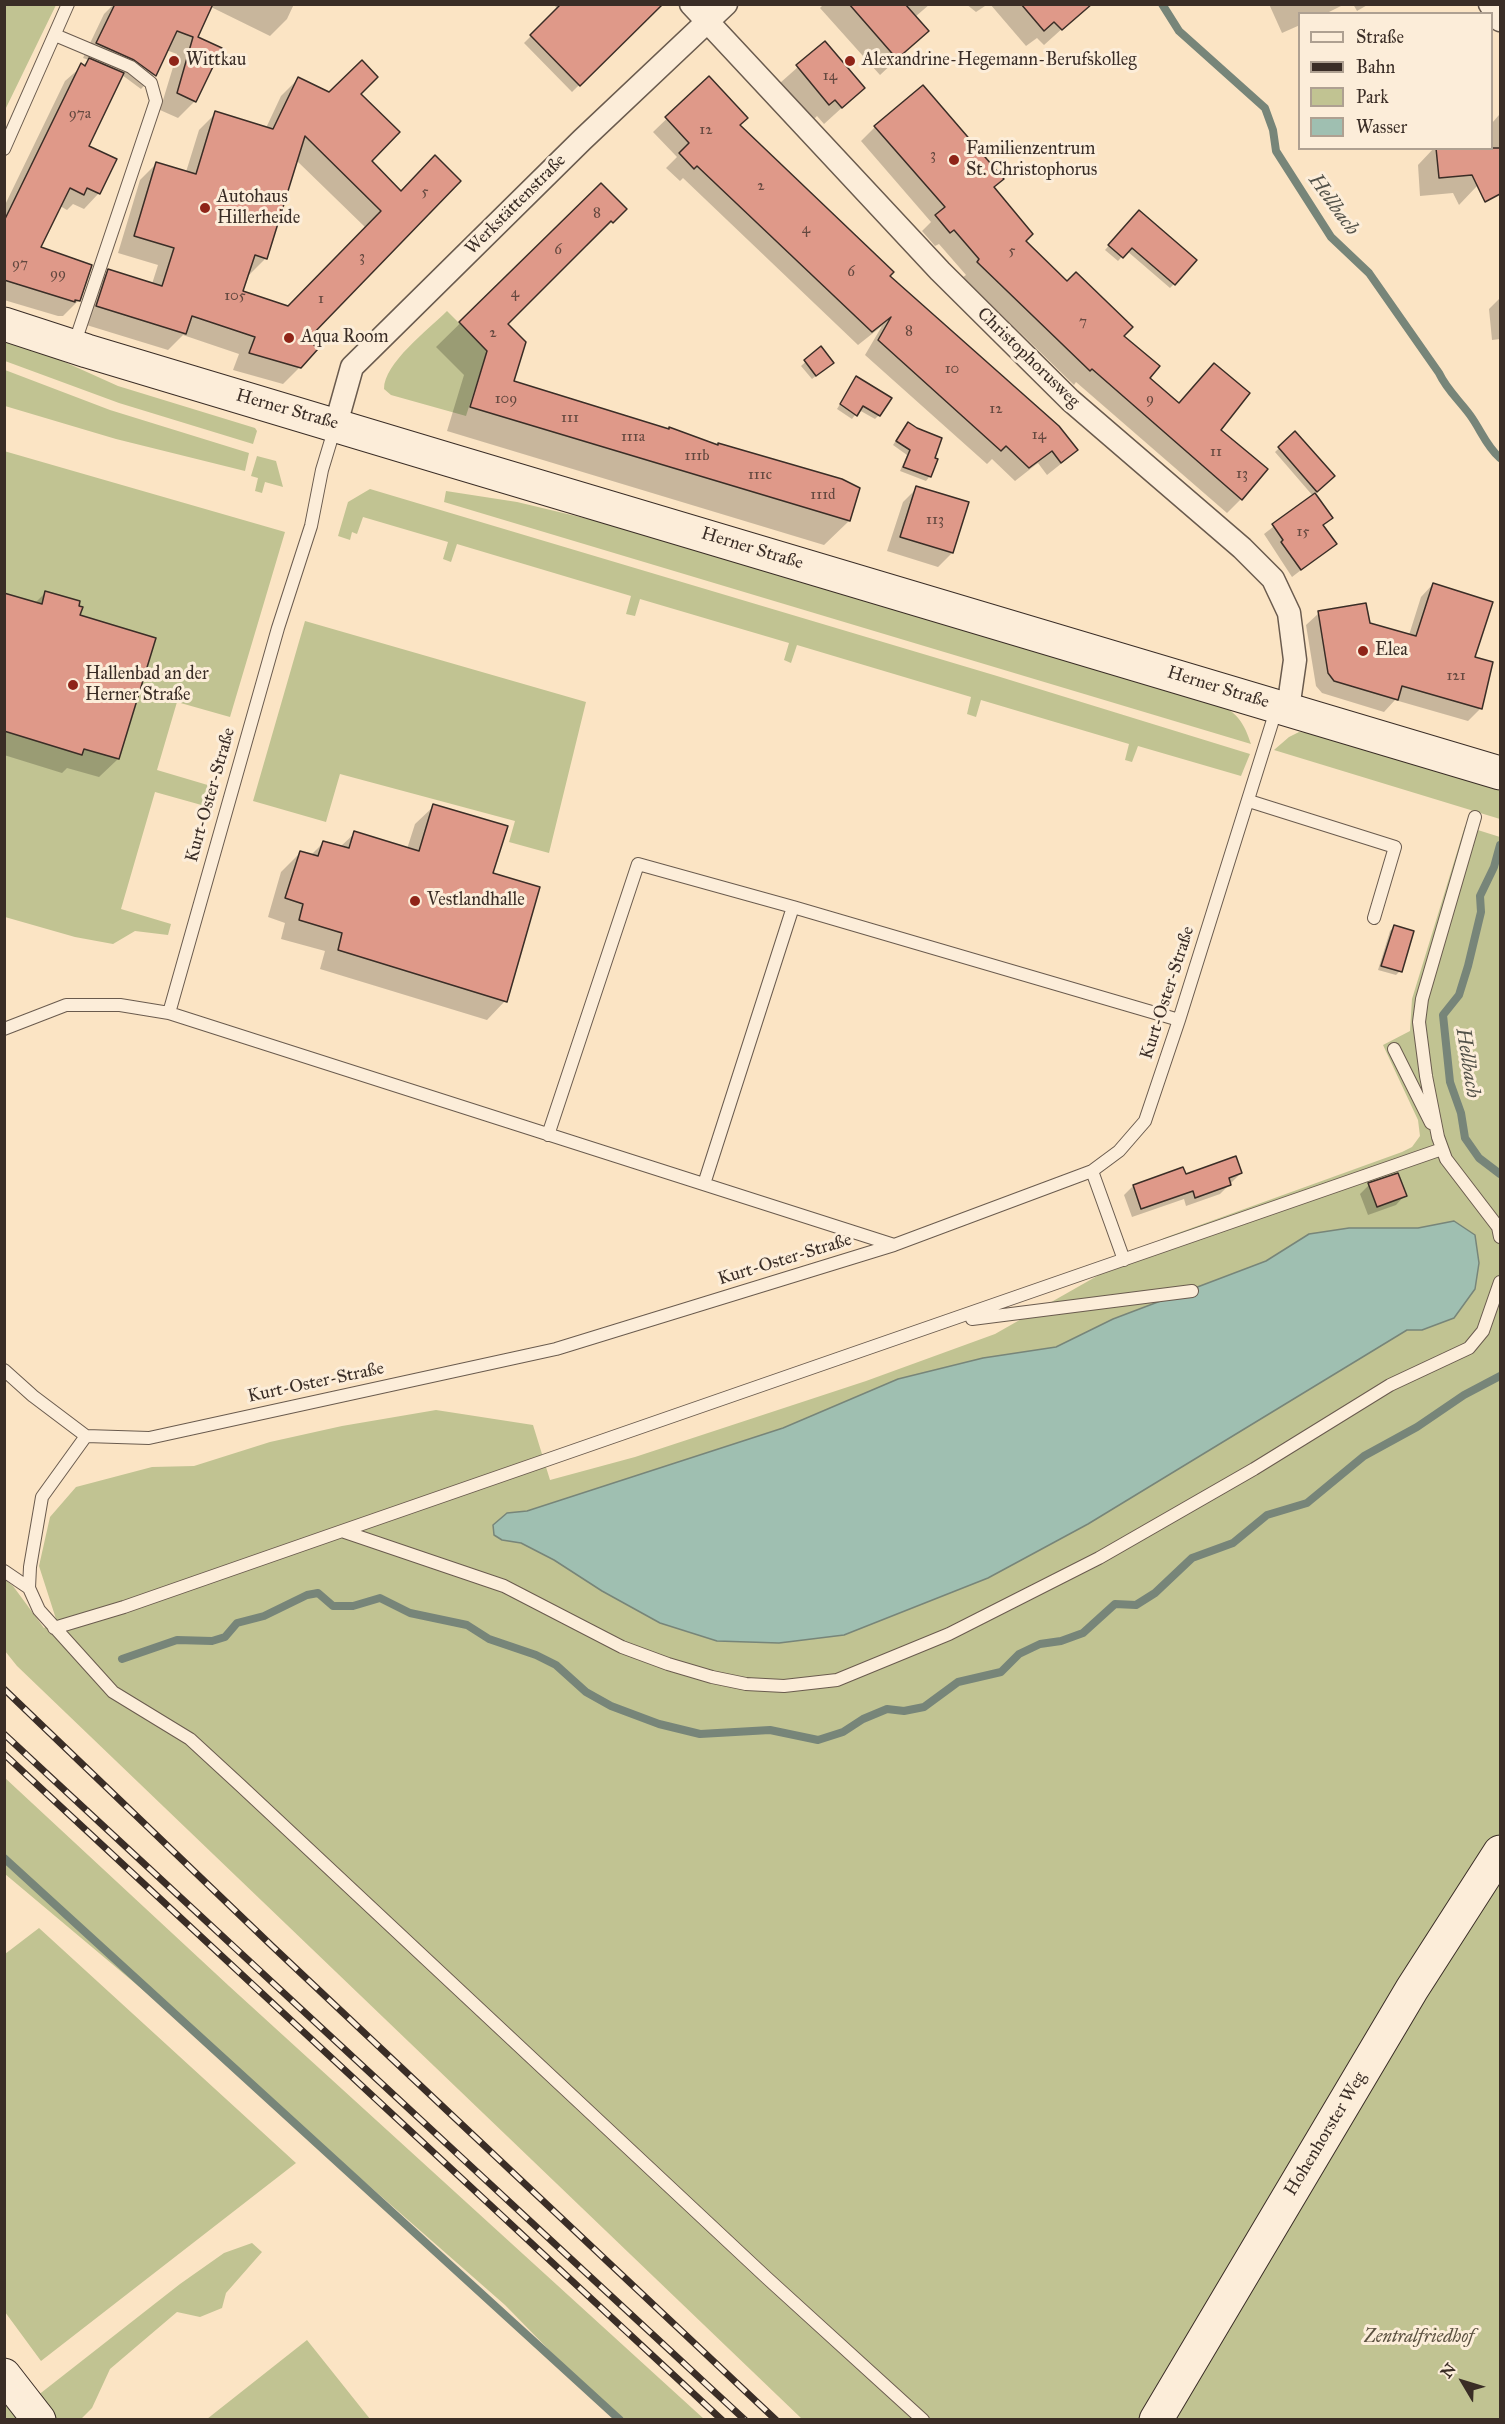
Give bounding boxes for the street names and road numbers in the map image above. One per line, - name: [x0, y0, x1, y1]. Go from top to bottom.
- street label: Werkstättenstraße: [461, 150, 571, 260]
- street label: Christophorusweg: [972, 303, 1084, 413]
- street label: Herner Straße: [233, 385, 341, 435]
- street label: Herner Straße: [698, 523, 806, 575]
- street label: Herner Straße: [1164, 662, 1272, 714]
- street label: Kurt-Oster-Straße: [181, 725, 241, 865]
- street label: Kurt-Oster-Straße: [1136, 924, 1200, 1062]
- street label: Kurt-Oster-Straße: [715, 1229, 855, 1291]
- street label: Kurt-Oster-Straße: [246, 1358, 386, 1408]
- street label: Hohenhorster Weg: [1280, 2068, 1372, 2200]

